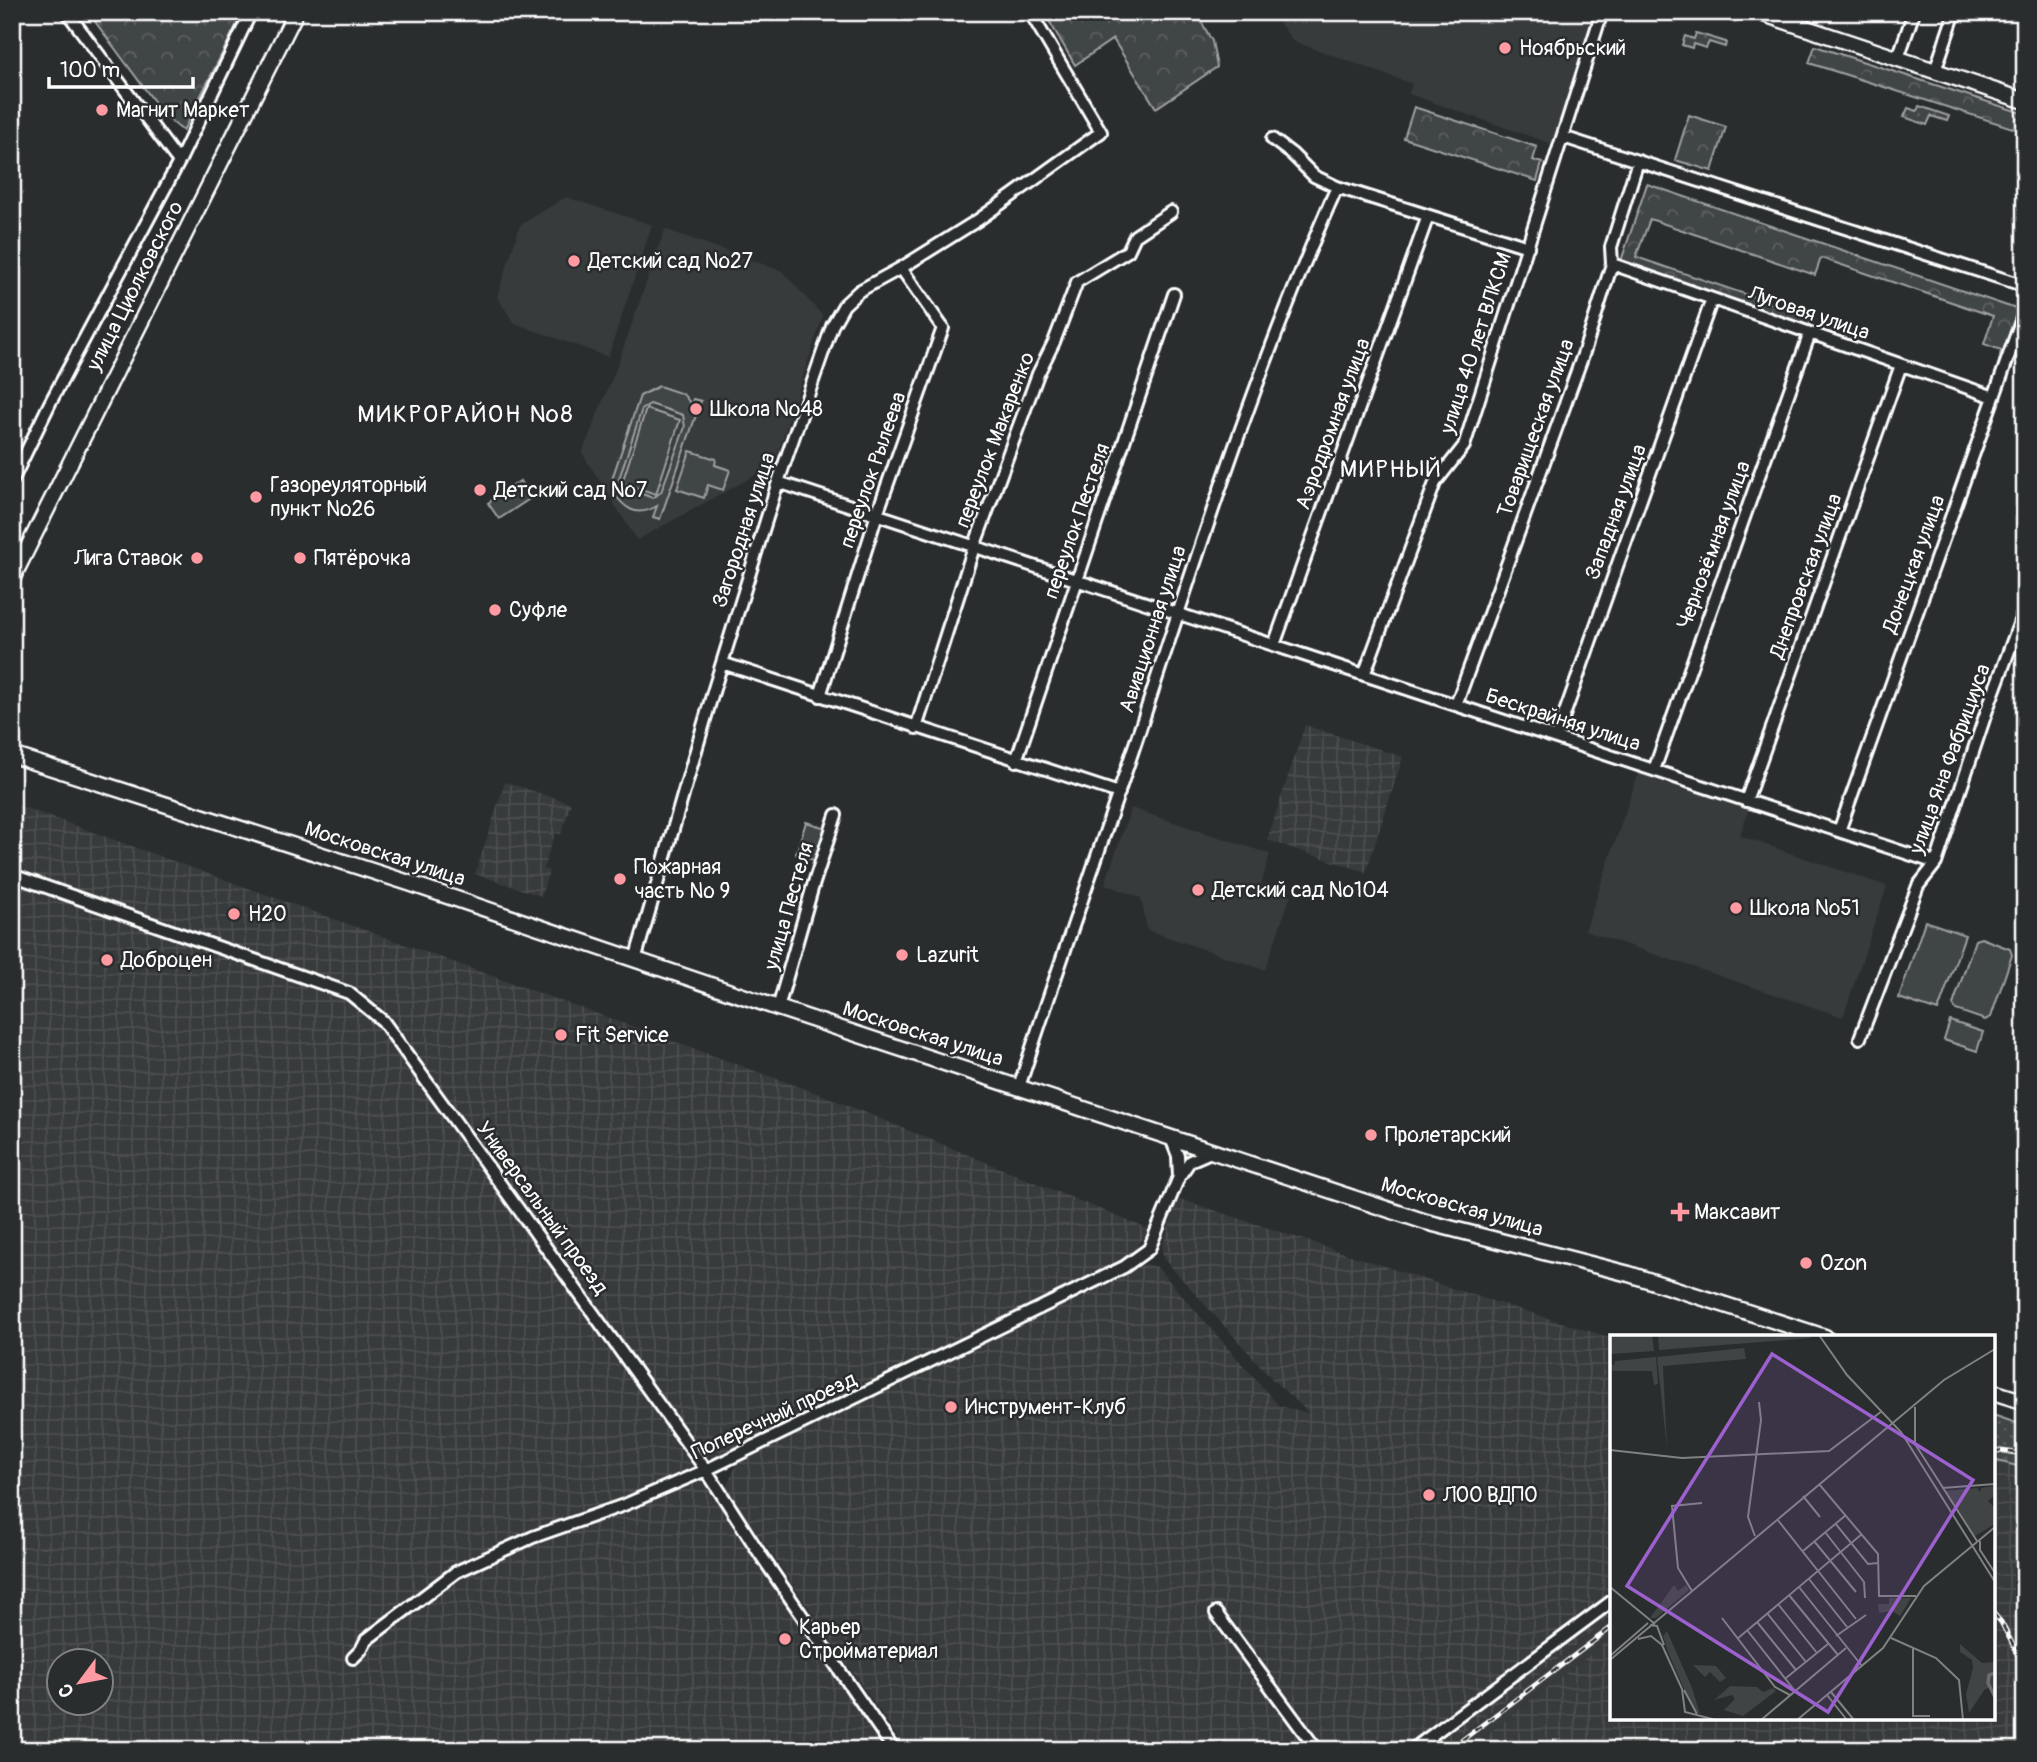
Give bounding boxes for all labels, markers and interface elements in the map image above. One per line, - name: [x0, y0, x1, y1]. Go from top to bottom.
- place label: Ноябрьский: [1519, 35, 1626, 62]
- marker: Ноябрьский: [1497, 40, 1513, 56]
- scale bar: [49, 46, 192, 90]
- text: 100 m: [60, 57, 120, 84]
- place label: Магнит Маркет: [116, 97, 250, 124]
- marker: Магнит Маркет: [94, 102, 110, 118]
- street label: улица Циолковского: [80, 197, 189, 376]
- place label: Детский сад №27: [587, 248, 753, 275]
- street label: улица 40 лет ВЛКСМ: [1434, 249, 1518, 438]
- marker: Детский сад №27: [566, 253, 582, 269]
- street label: Луговая улица: [1744, 279, 1873, 346]
- street label: Аэродромная улица: [1289, 334, 1377, 514]
- street label: Товарищеская улица: [1491, 335, 1581, 521]
- street label: переулок Макаренко: [949, 348, 1041, 532]
- street label: переулок Рылеева: [834, 388, 912, 552]
- place label: Школа №48: [710, 396, 823, 423]
- district label: МИКРОРАЙОН №8: [357, 400, 575, 429]
- marker: Школа №48: [688, 401, 704, 417]
- street label: переулок Пестеля: [1038, 440, 1116, 602]
- street label: Западная улица: [1579, 440, 1653, 584]
- street label: Загородная улица: [706, 449, 782, 611]
- district label: МИРНЫЙ: [1340, 455, 1442, 484]
- street label: Чернозёмная улица: [1671, 457, 1757, 633]
- place label: Газореуляторный пункт №26: [270, 472, 427, 523]
- place label: Детский сад №7: [493, 477, 647, 504]
- marker: Детский сад №7: [472, 482, 488, 498]
- marker: Газореуляторный пункт №26: [248, 489, 264, 505]
- street label: Днепровская улица: [1763, 490, 1848, 663]
- street label: Донецкая улица: [1876, 491, 1952, 638]
- street label: Авиационная улица: [1113, 542, 1193, 716]
- place label: Лига Ставок: [73, 545, 183, 572]
- place label: Пятёрочка: [314, 545, 411, 572]
- marker: Лига Ставок: [189, 550, 205, 566]
- marker: Пятёрочка: [292, 550, 308, 566]
- place label: Суфле: [509, 597, 568, 624]
- marker: Суфле: [487, 602, 503, 618]
- street label: улица Яна Фабрициуса: [1903, 660, 1997, 859]
- street label: Бескрайняя улица: [1482, 682, 1644, 758]
- street label: Московская улица: [301, 815, 469, 893]
- street label: улица Пестеля: [758, 839, 820, 974]
- place label: Пожарная часть № 9: [634, 854, 730, 905]
- marker: Пожарная часть № 9: [612, 871, 628, 887]
- place label: Детский сад №104: [1211, 877, 1389, 904]
- marker: Детский сад №104: [1190, 882, 1206, 898]
- place label: Школа №51: [1750, 895, 1860, 922]
- marker: Школа №51: [1728, 900, 1744, 916]
- place label: Н2О: [248, 901, 286, 928]
- marker: Н2О: [226, 906, 242, 922]
- place label: Lazurit: [916, 942, 979, 969]
- place label: Доброцен: [120, 947, 212, 974]
- marker: Lazurit: [894, 947, 910, 963]
- marker: Доброцен: [99, 952, 115, 968]
- street label: Московская улица: [839, 995, 1007, 1073]
- place label: Fit Service: [575, 1022, 669, 1049]
- marker: Fit Service: [553, 1027, 569, 1043]
- street label: Универсальный проезд: [470, 1116, 614, 1300]
- place label: Пролетарский: [1385, 1122, 1511, 1149]
- marker: Пролетарский: [1363, 1127, 1379, 1143]
- street label: Московская улица: [1378, 1171, 1546, 1243]
- place label: Максавит: [1694, 1199, 1781, 1226]
- marker: Максавит: [1672, 1204, 1688, 1220]
- place label: Ozon: [1820, 1250, 1867, 1277]
- marker: Ozon: [1798, 1255, 1814, 1271]
- inset map: [1610, 1335, 1995, 1720]
- street label: Поперечный проезд: [687, 1366, 861, 1466]
- place label: Инструмент-Клуб: [965, 1394, 1126, 1421]
- marker: Инструмент-Клуб: [943, 1399, 959, 1415]
- place label: ЛОО ВДПО: [1442, 1482, 1537, 1509]
- marker: ЛОО ВДПО: [1421, 1487, 1437, 1503]
- place label: Карьер Стройматериал: [799, 1614, 938, 1665]
- marker: Карьер Стройматериал: [777, 1631, 793, 1647]
- north arrow: [46, 1646, 116, 1716]
- text: С: [53, 1679, 80, 1702]

